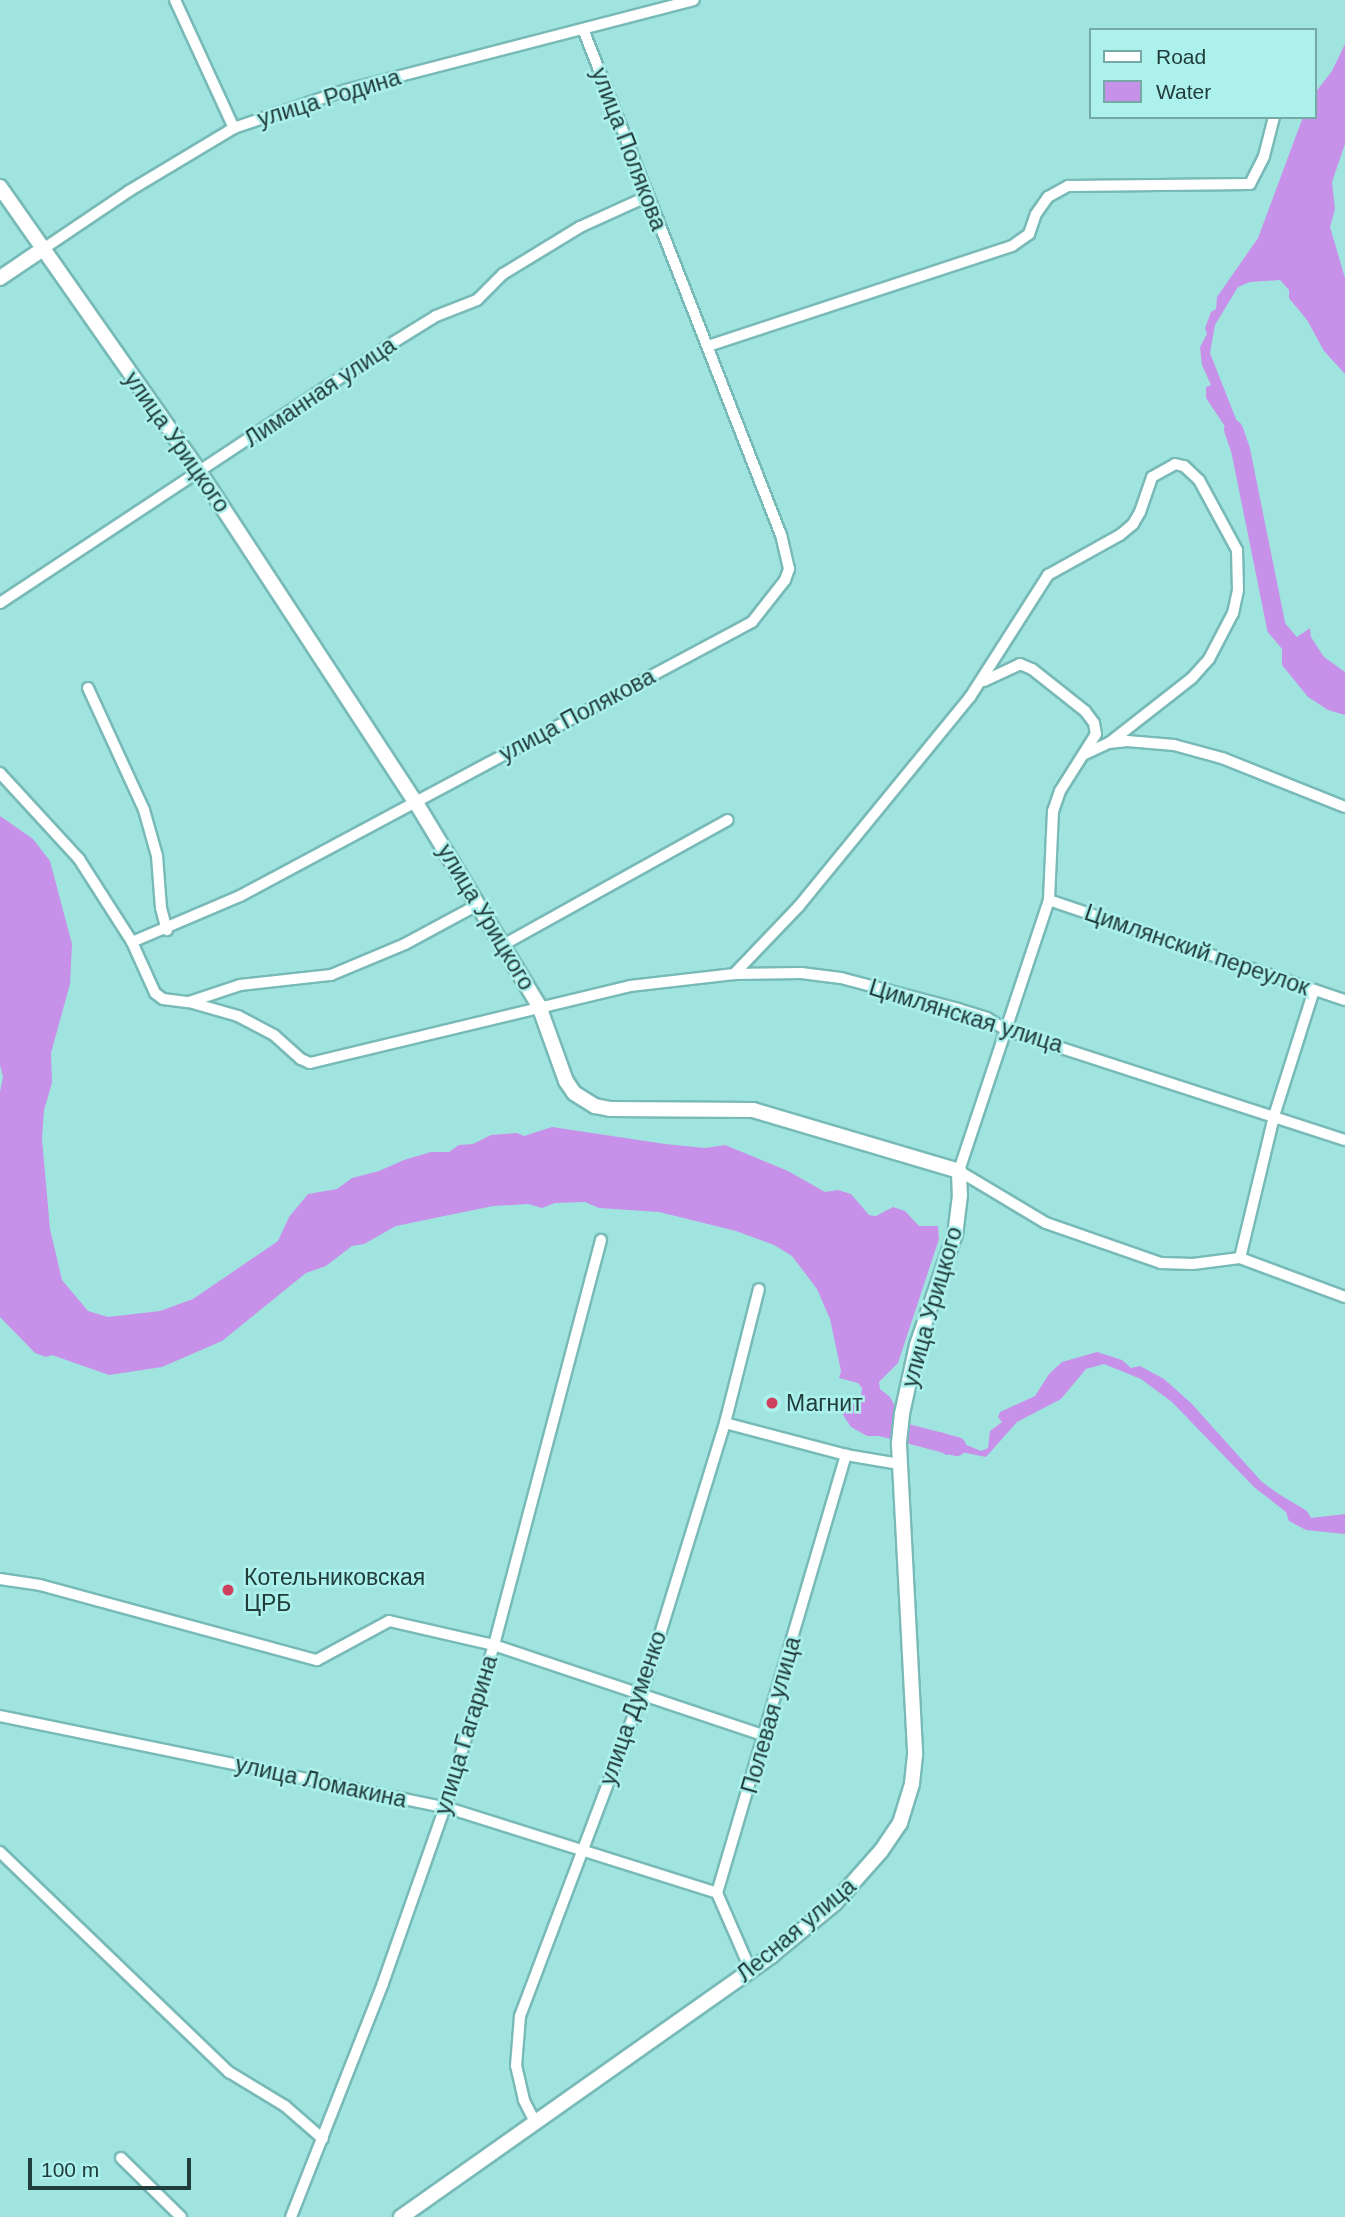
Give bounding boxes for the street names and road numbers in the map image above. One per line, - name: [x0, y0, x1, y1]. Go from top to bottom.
- street label: улица Родина: [254, 63, 404, 133]
- street label: улица Полякова: [585, 64, 673, 234]
- street label: Лиманная улица: [239, 331, 401, 453]
- street label: улица Урицкого: [118, 366, 236, 518]
- street label: улица Полякова: [495, 662, 659, 768]
- street label: улица Урицкого: [431, 839, 541, 995]
- street label: Цимлянский переулок: [1081, 899, 1313, 1001]
- street label: Цимлянская улица: [866, 973, 1066, 1059]
- street label: улица Урицкого: [896, 1224, 968, 1390]
- street label: улица Думенко: [594, 1627, 672, 1789]
- street label: Полевая улица: [735, 1633, 807, 1797]
- street label: улица Гагарина: [429, 1652, 503, 1818]
- street label: улица Ломакина: [233, 1750, 409, 1814]
- street label: Лесная улица: [731, 1872, 861, 1988]

